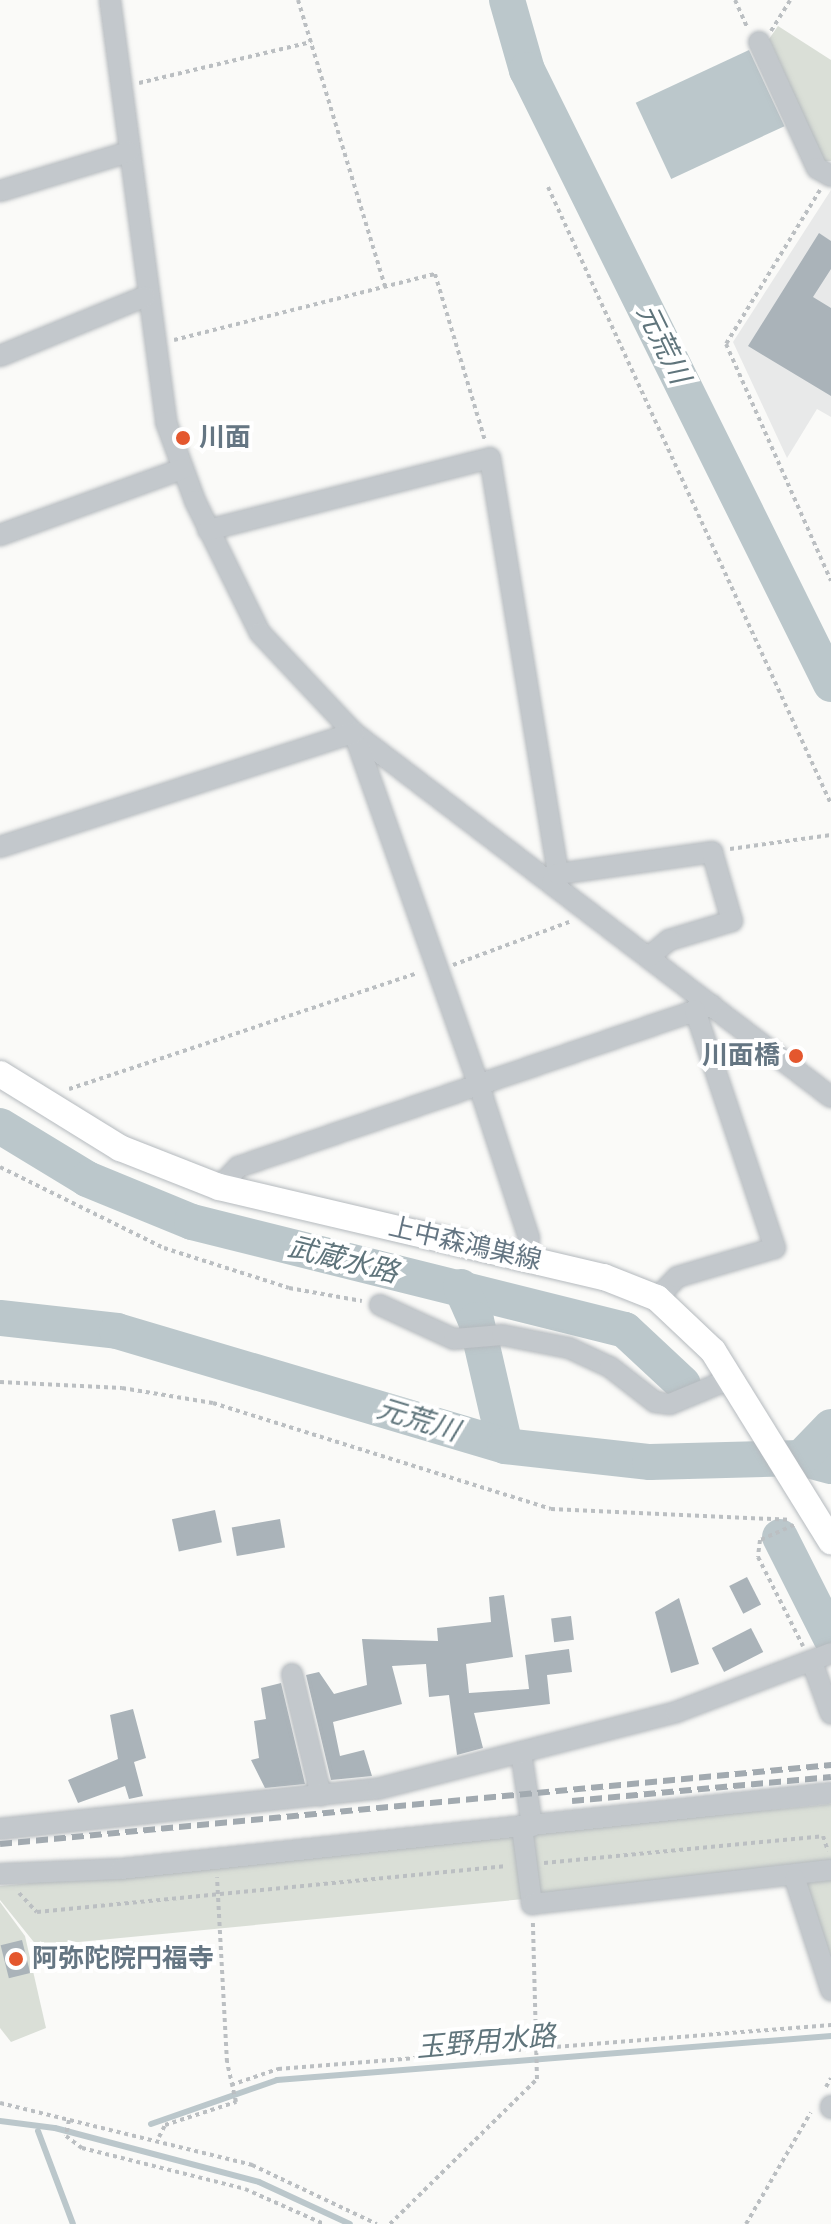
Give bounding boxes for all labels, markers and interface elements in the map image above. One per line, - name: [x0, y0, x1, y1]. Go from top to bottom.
- water label: 元荒川: [629, 299, 697, 389]
- place label: 川面: [199, 422, 251, 454]
- marker: 川面: [174, 429, 192, 447]
- place label: 川面橋: [702, 1040, 780, 1072]
- marker: 川面橋: [787, 1047, 805, 1065]
- street label: 上中森鴻巣線: [385, 1211, 545, 1277]
- water label: 武蔵水路: [285, 1230, 401, 1290]
- water label: 元荒川: [373, 1392, 463, 1448]
- place label: 阿弥陀院円福寺: [32, 1943, 214, 1975]
- marker: 阿弥陀院円福寺: [7, 1950, 25, 1968]
- water label: 玉野用水路: [415, 2019, 557, 2065]

